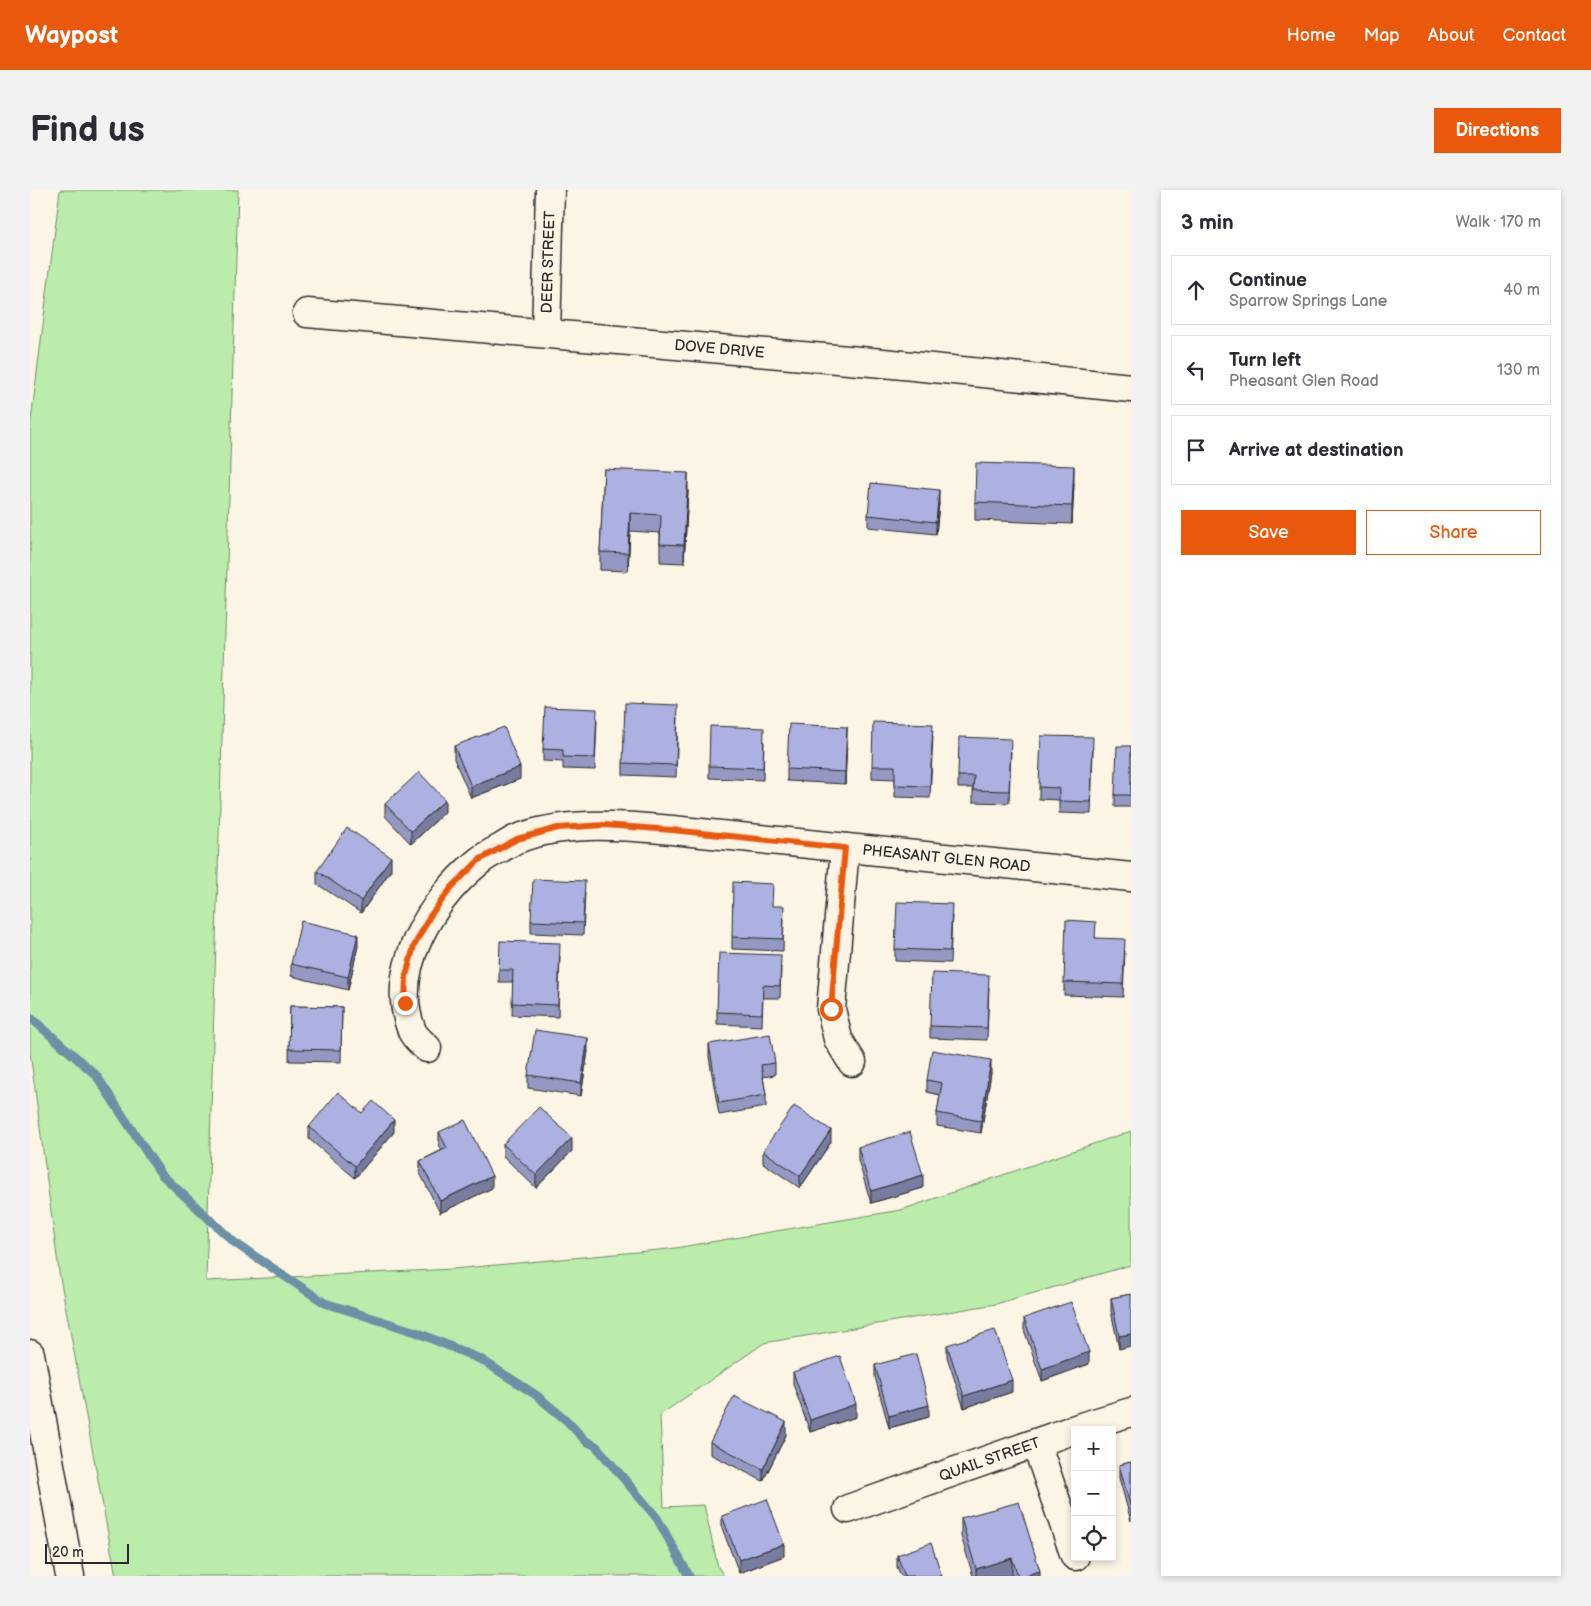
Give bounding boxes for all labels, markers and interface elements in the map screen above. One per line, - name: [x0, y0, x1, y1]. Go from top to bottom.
- text: Waypost: [25, 21, 118, 50]
- text: Home: [1287, 25, 1336, 46]
- text: Map: [1364, 25, 1400, 46]
- text: About: [1428, 25, 1475, 46]
- text: Contact: [1503, 25, 1566, 46]
- button: Directions: [1434, 108, 1561, 153]
- text: Find us: [30, 109, 145, 152]
- text: 3 min: [1181, 210, 1234, 235]
- street label: DEER STREET: [537, 211, 559, 313]
- text: Walk · 170 m: [1455, 213, 1541, 232]
- text: Continue: [1229, 269, 1307, 292]
- icon: ahead: [1182, 276, 1210, 304]
- text: 40 m: [1503, 281, 1540, 300]
- text: Sparrow Springs Lane: [1229, 292, 1387, 311]
- street label: DOVE DRIVE: [673, 335, 766, 362]
- text: Turn left: [1229, 349, 1301, 372]
- icon: left: [1182, 356, 1210, 384]
- text: 130 m: [1497, 361, 1540, 380]
- text: Pheasant Glen Road: [1229, 372, 1379, 391]
- icon: arrive: [1182, 436, 1210, 464]
- text: Arrive at destination: [1229, 439, 1404, 462]
- button: Save: [1181, 510, 1356, 555]
- button: Share: [1366, 510, 1541, 555]
- street label: PHEASANT GLEN ROAD: [861, 840, 1032, 876]
- route end: [394, 992, 417, 1015]
- route start: [820, 998, 843, 1021]
- map controls: [1071, 1426, 1116, 1561]
- button: +: [1071, 1426, 1116, 1471]
- street label: QUAIL STREET: [936, 1433, 1043, 1486]
- button: −: [1071, 1471, 1116, 1516]
- button: locate: [1071, 1516, 1116, 1561]
- scale bar: [45, 1541, 129, 1564]
- text: 20 m: [52, 1544, 84, 1561]

